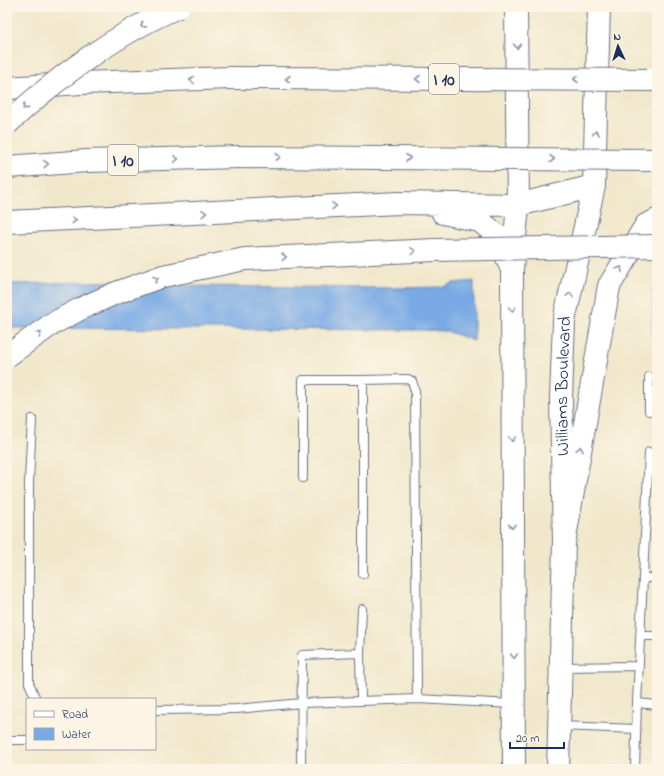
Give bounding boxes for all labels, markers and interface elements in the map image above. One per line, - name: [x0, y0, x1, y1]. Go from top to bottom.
- one-way arrow: [140, 20, 147, 27]
- north arrow: [598, 26, 638, 66]
- text: N: [613, 29, 622, 45]
- one-way arrow: [513, 43, 521, 49]
- road number: I 10: [429, 64, 459, 94]
- one-way arrow: [285, 75, 291, 83]
- one-way arrow: [415, 75, 421, 83]
- one-way arrow: [573, 75, 579, 83]
- one-way arrow: [189, 76, 195, 84]
- one-way arrow: [22, 103, 30, 110]
- one-way arrow: [592, 130, 600, 136]
- road number: I 10: [108, 145, 138, 175]
- one-way arrow: [275, 153, 281, 161]
- one-way arrow: [405, 154, 411, 162]
- one-way arrow: [173, 155, 179, 163]
- one-way arrow: [549, 155, 555, 163]
- one-way arrow: [43, 160, 49, 169]
- one-way arrow: [331, 202, 337, 210]
- one-way arrow: [201, 208, 207, 217]
- one-way arrow: [71, 215, 77, 224]
- one-way arrow: [410, 247, 416, 255]
- one-way arrow: [281, 253, 287, 261]
- one-way arrow: [615, 266, 622, 273]
- one-way arrow: [152, 275, 159, 283]
- one-way arrow: [565, 291, 574, 298]
- one-way arrow: [508, 306, 516, 312]
- street label: Williams Boulevard: [550, 316, 579, 456]
- one-way arrow: [34, 331, 41, 338]
- one-way arrow: [508, 436, 516, 442]
- one-way arrow: [575, 446, 584, 452]
- one-way arrow: [508, 523, 516, 529]
- one-way arrow: [509, 653, 518, 659]
- legend: [26, 698, 156, 750]
- text: Road: [62, 706, 88, 724]
- scale bar: [510, 724, 564, 750]
- text: Water: [62, 726, 91, 744]
- text: 20 m: [516, 730, 539, 748]

